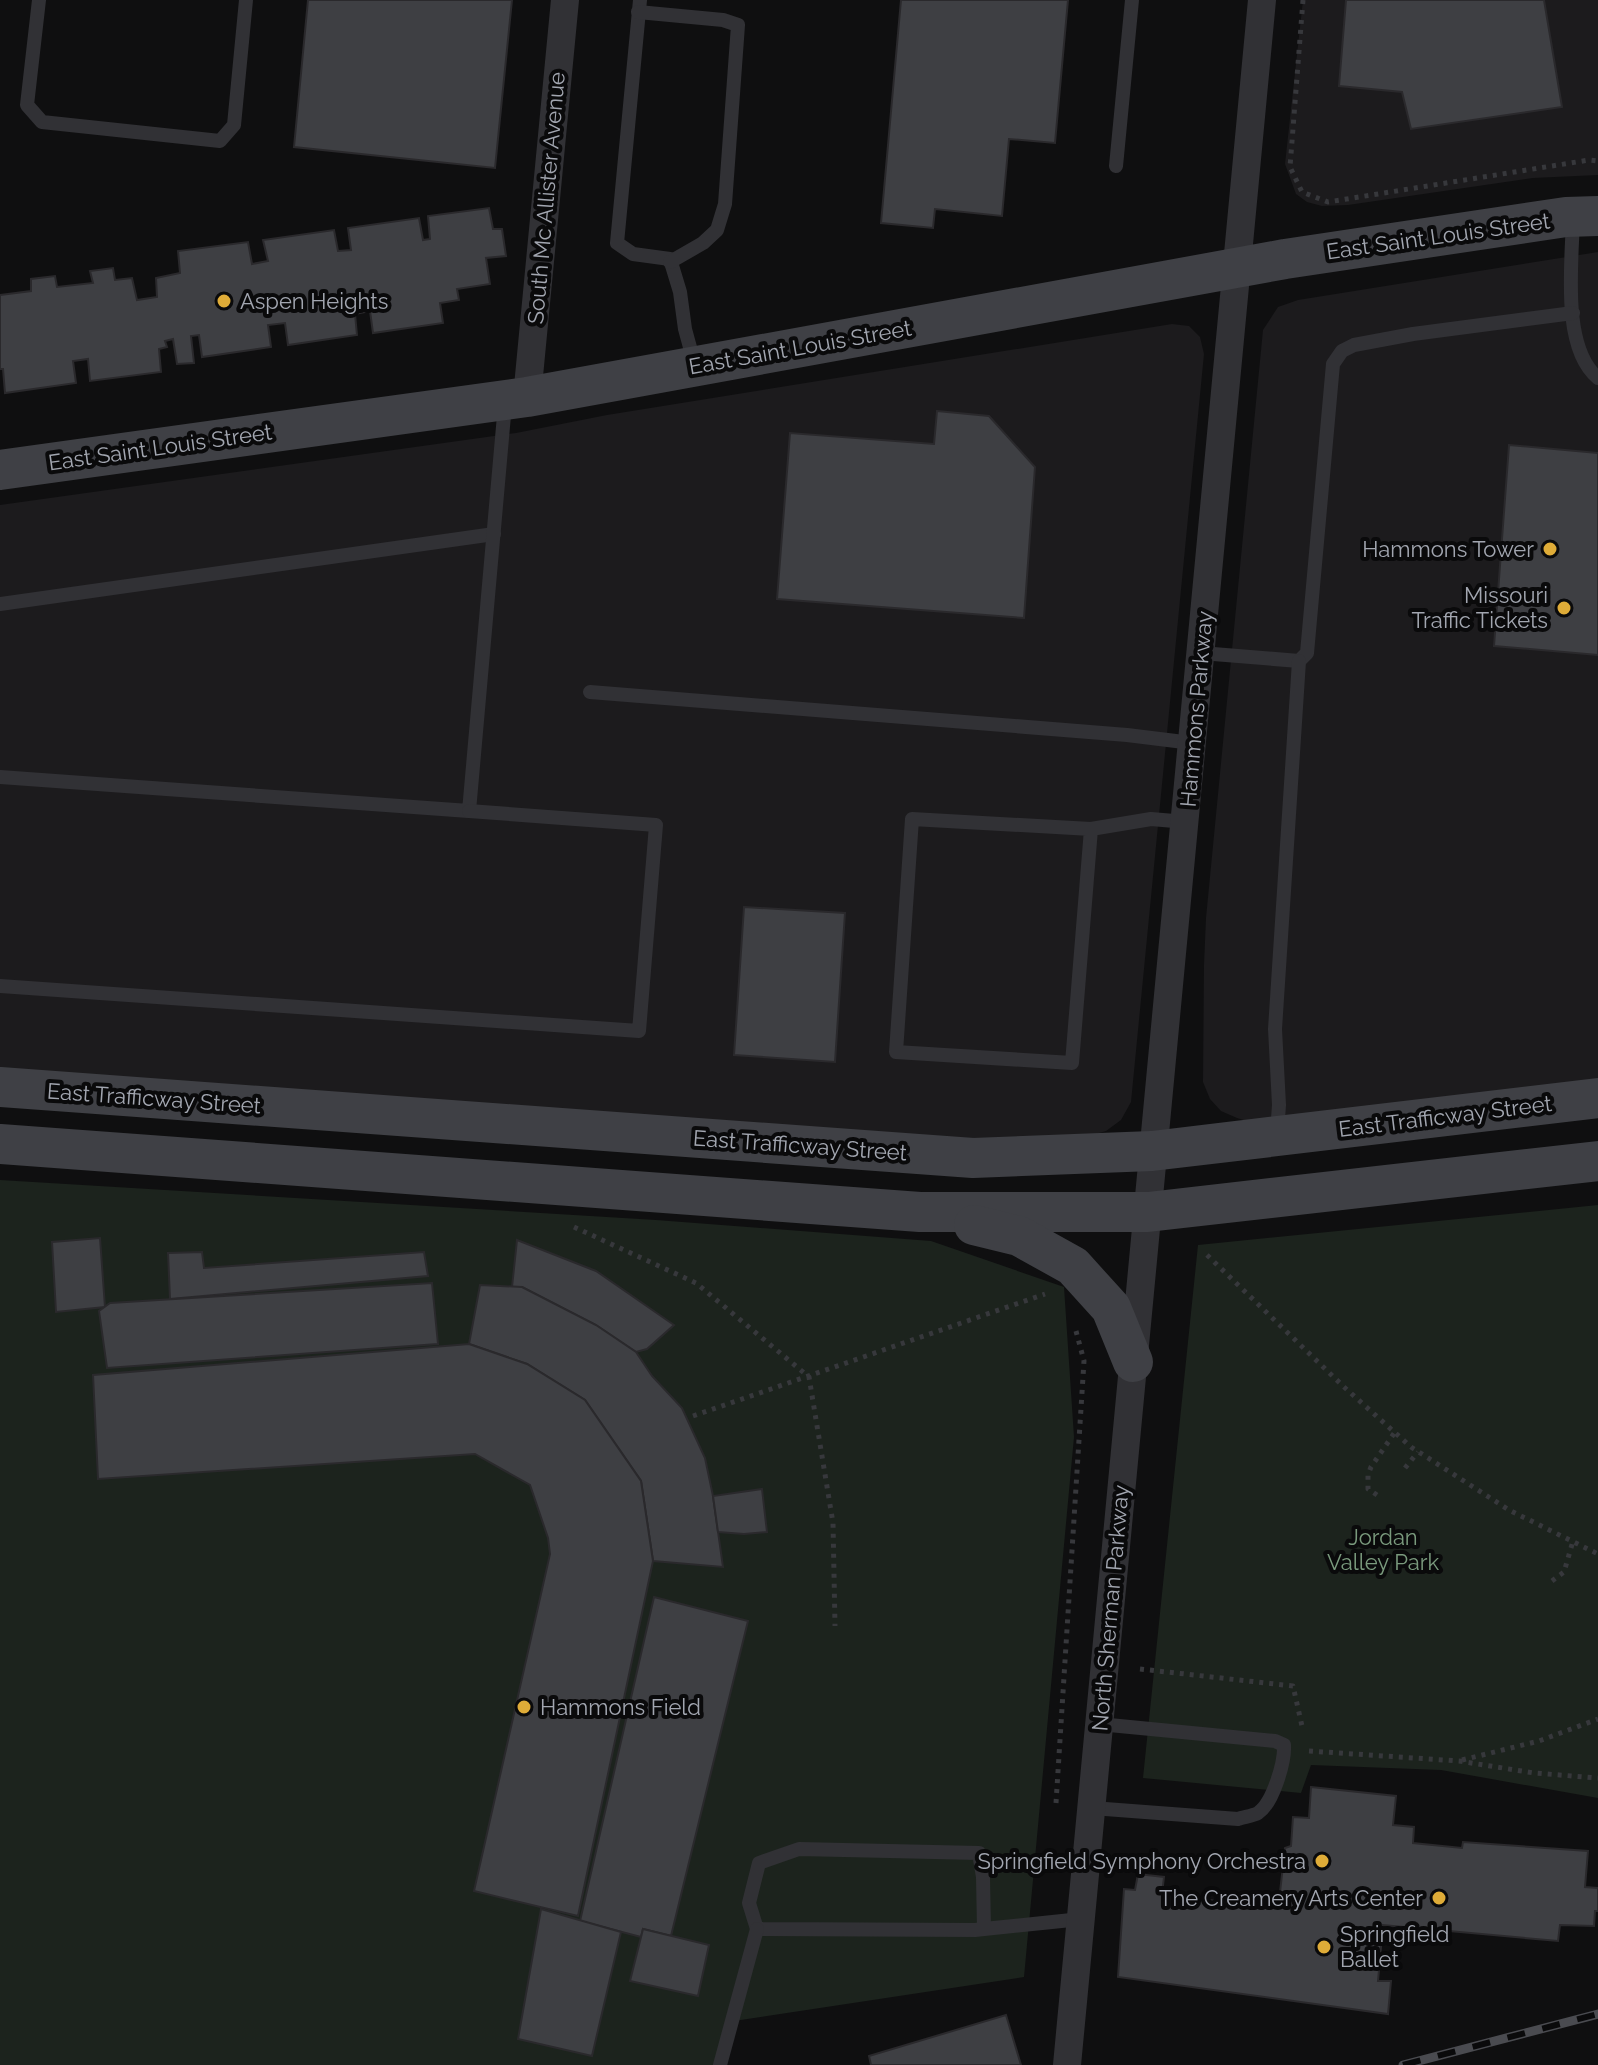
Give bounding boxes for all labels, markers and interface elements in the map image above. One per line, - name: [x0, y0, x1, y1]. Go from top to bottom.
- street label: South Mc Allister Avenue: [522, 71, 570, 325]
- street label: East Saint Louis Street: [1325, 207, 1552, 265]
- place label: Aspen Heights: [240, 288, 388, 314]
- marker: Aspen Heights: [215, 292, 233, 310]
- street label: East Saint Louis Street: [687, 315, 914, 379]
- street label: East Saint Louis Street: [47, 418, 274, 476]
- place label: Hammons Tower: [1362, 536, 1534, 562]
- marker: Hammons Tower: [1541, 540, 1559, 558]
- place label: Missouri Traffic Tickets: [1412, 582, 1548, 633]
- marker: Missouri Traffic Tickets: [1555, 599, 1573, 617]
- street label: Hammons Parkway: [1174, 610, 1218, 808]
- street label: East Trafficway Street: [46, 1078, 263, 1118]
- street label: East Trafficway Street: [1337, 1090, 1554, 1142]
- street label: East Trafficway Street: [692, 1125, 909, 1165]
- street label: North Sherman Parkway: [1086, 1484, 1134, 1732]
- park label: Jordan Valley Park: [1327, 1524, 1439, 1575]
- place label: Hammons Field: [540, 1694, 701, 1720]
- marker: Hammons Field: [515, 1698, 533, 1716]
- place label: Springfield Symphony Orchestra: [977, 1848, 1306, 1874]
- marker: Springfield Symphony Orchestra: [1313, 1852, 1331, 1870]
- place label: The Creamery Arts Center: [1159, 1885, 1423, 1911]
- marker: The Creamery Arts Center: [1430, 1889, 1448, 1907]
- place label: Springfield Ballet: [1340, 1921, 1450, 1972]
- marker: Springfield Ballet: [1315, 1938, 1333, 1956]

